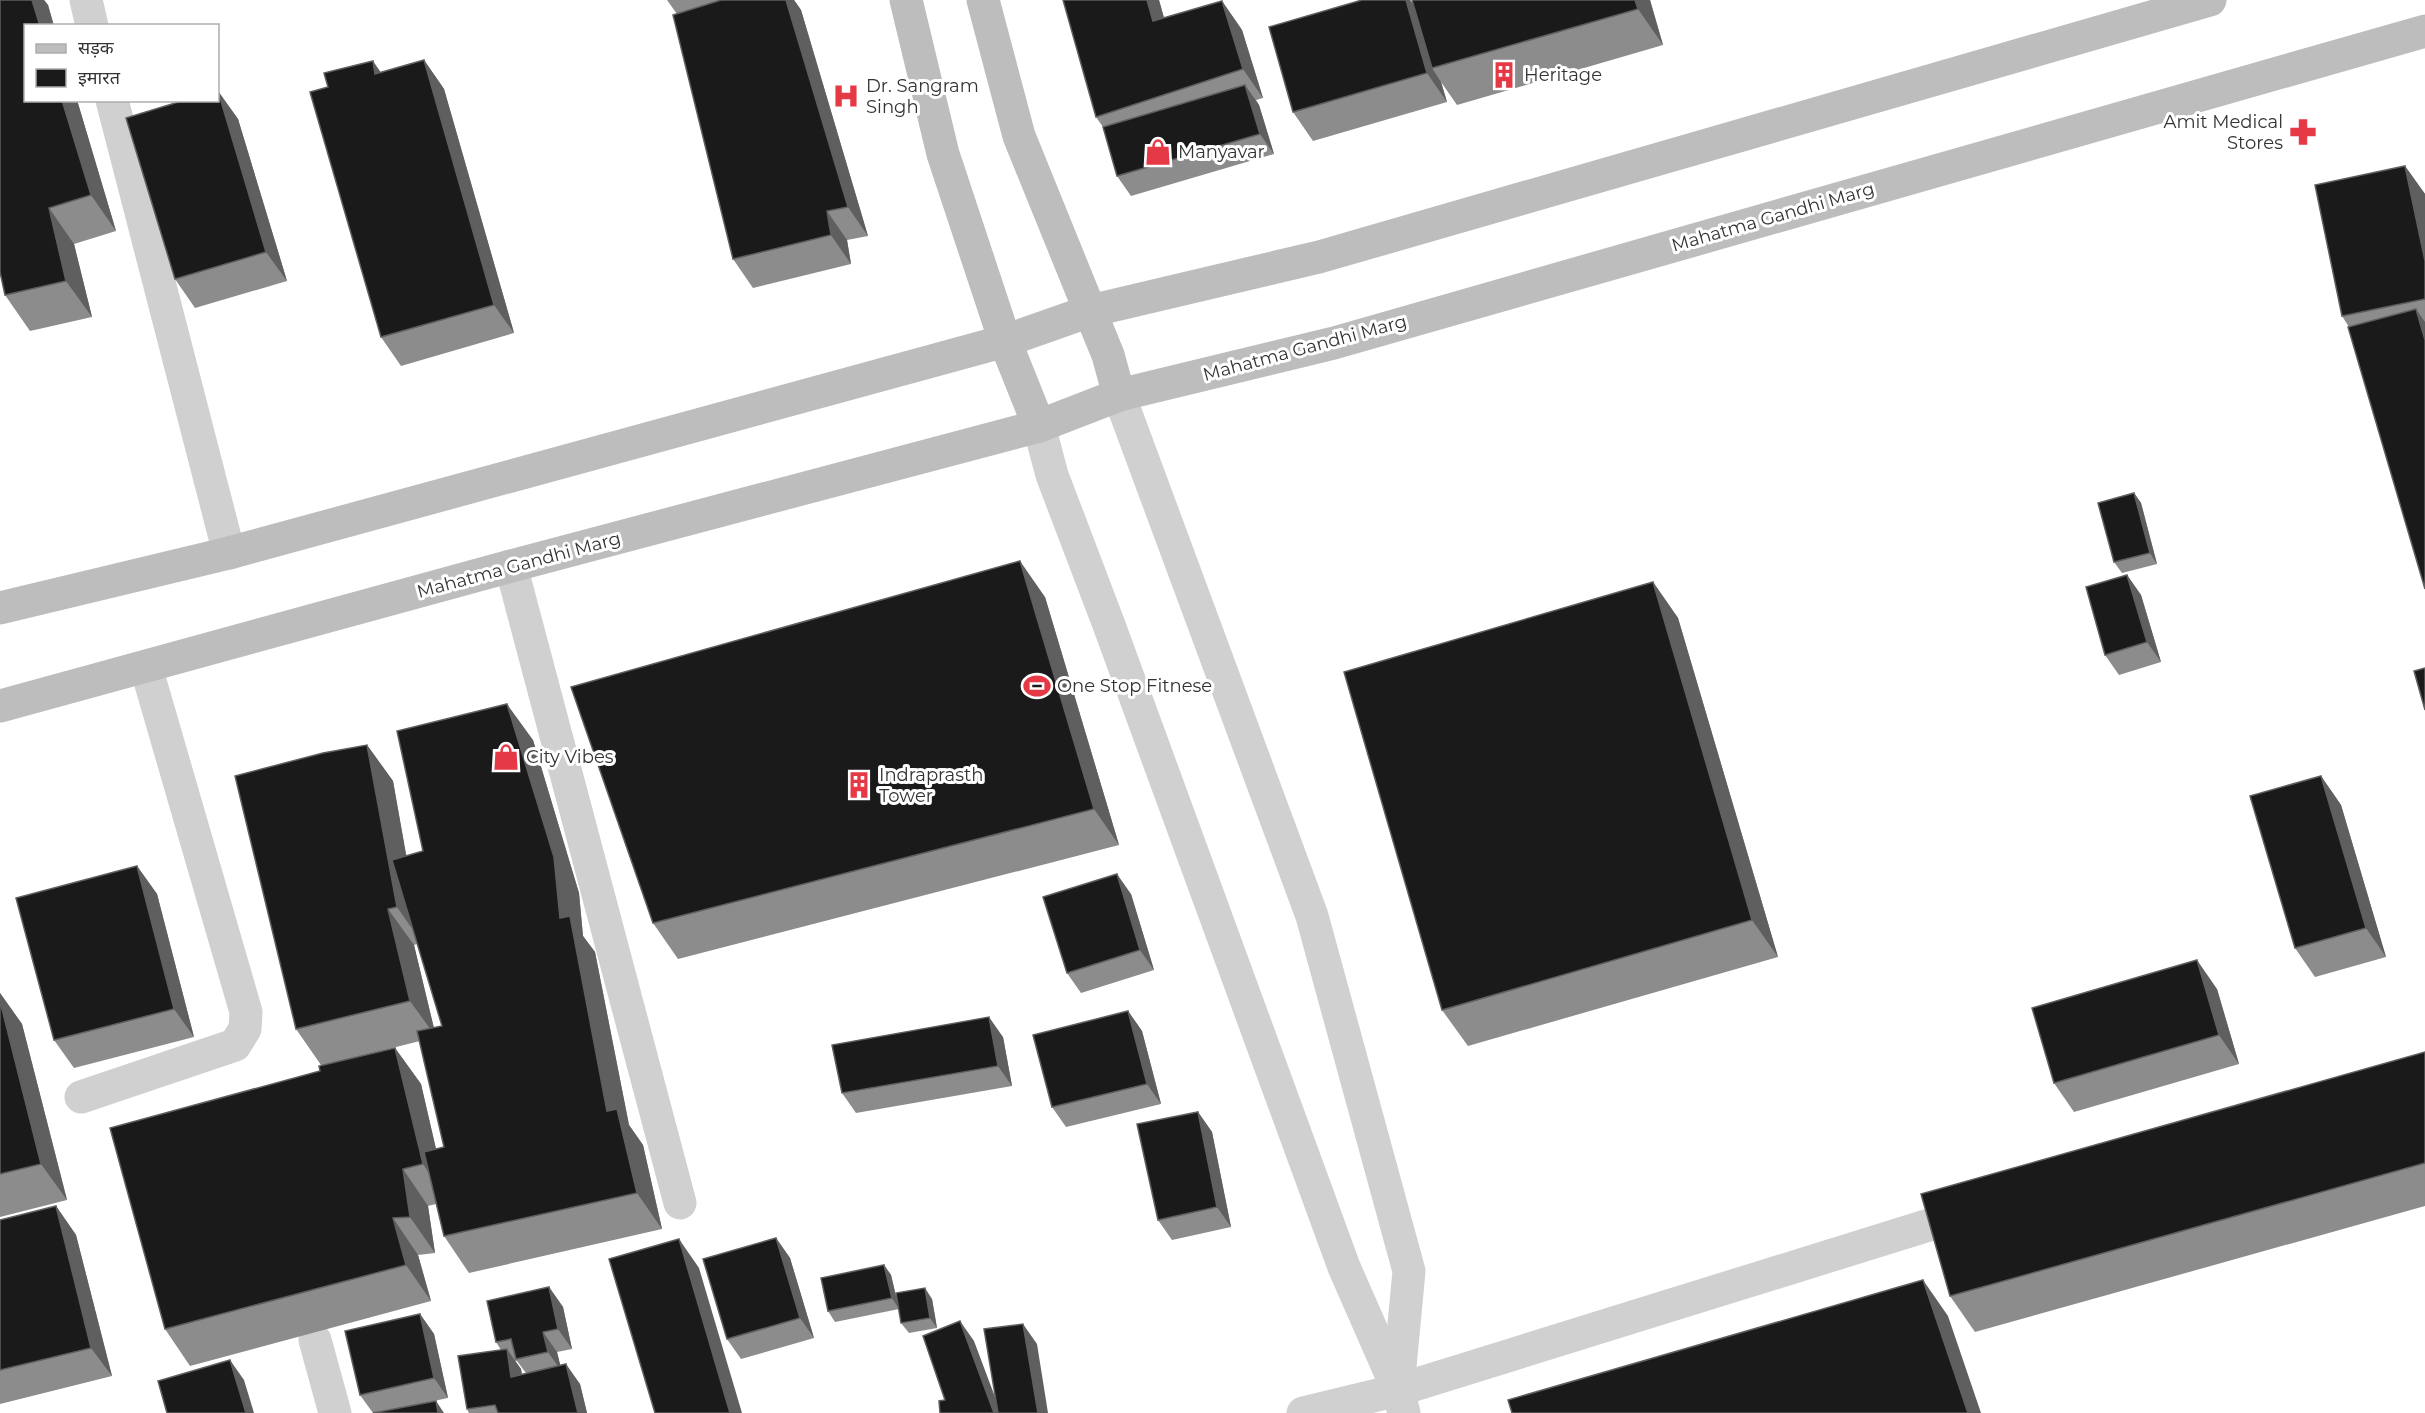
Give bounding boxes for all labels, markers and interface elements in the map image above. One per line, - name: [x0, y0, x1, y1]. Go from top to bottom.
- legend: [24, 24, 219, 102]
- text: सड़क: [78, 37, 115, 59]
- building icon: Heritage: [1489, 60, 1519, 90]
- place label: Heritage: [1524, 64, 1602, 86]
- text: इमारत: [78, 67, 121, 89]
- place label: Dr. Sangram Singh: [866, 75, 979, 118]
- hospital icon: Dr. Sangram Singh: [831, 81, 861, 111]
- place label: Amit Medical Stores: [2164, 111, 2283, 154]
- pharmacy icon: Amit Medical Stores: [2288, 117, 2318, 147]
- shop icon: Manyavar: [1143, 137, 1173, 167]
- place label: Manyavar: [1178, 141, 1265, 163]
- street label: Mahatma Gandhi Marg: [1669, 177, 1877, 257]
- street label: Mahatma Gandhi Marg: [1201, 310, 1409, 386]
- street label: Mahatma Gandhi Marg: [415, 527, 623, 603]
- sports icon: One Stop Fitnese: [1022, 671, 1052, 701]
- place label: One Stop Fitnese: [1057, 675, 1212, 697]
- shop icon: City Vibes: [491, 742, 521, 772]
- place label: City Vibes: [526, 746, 614, 768]
- place label: Indraprasth Tower: [879, 764, 983, 807]
- building icon: Indraprasth Tower: [844, 770, 874, 800]

